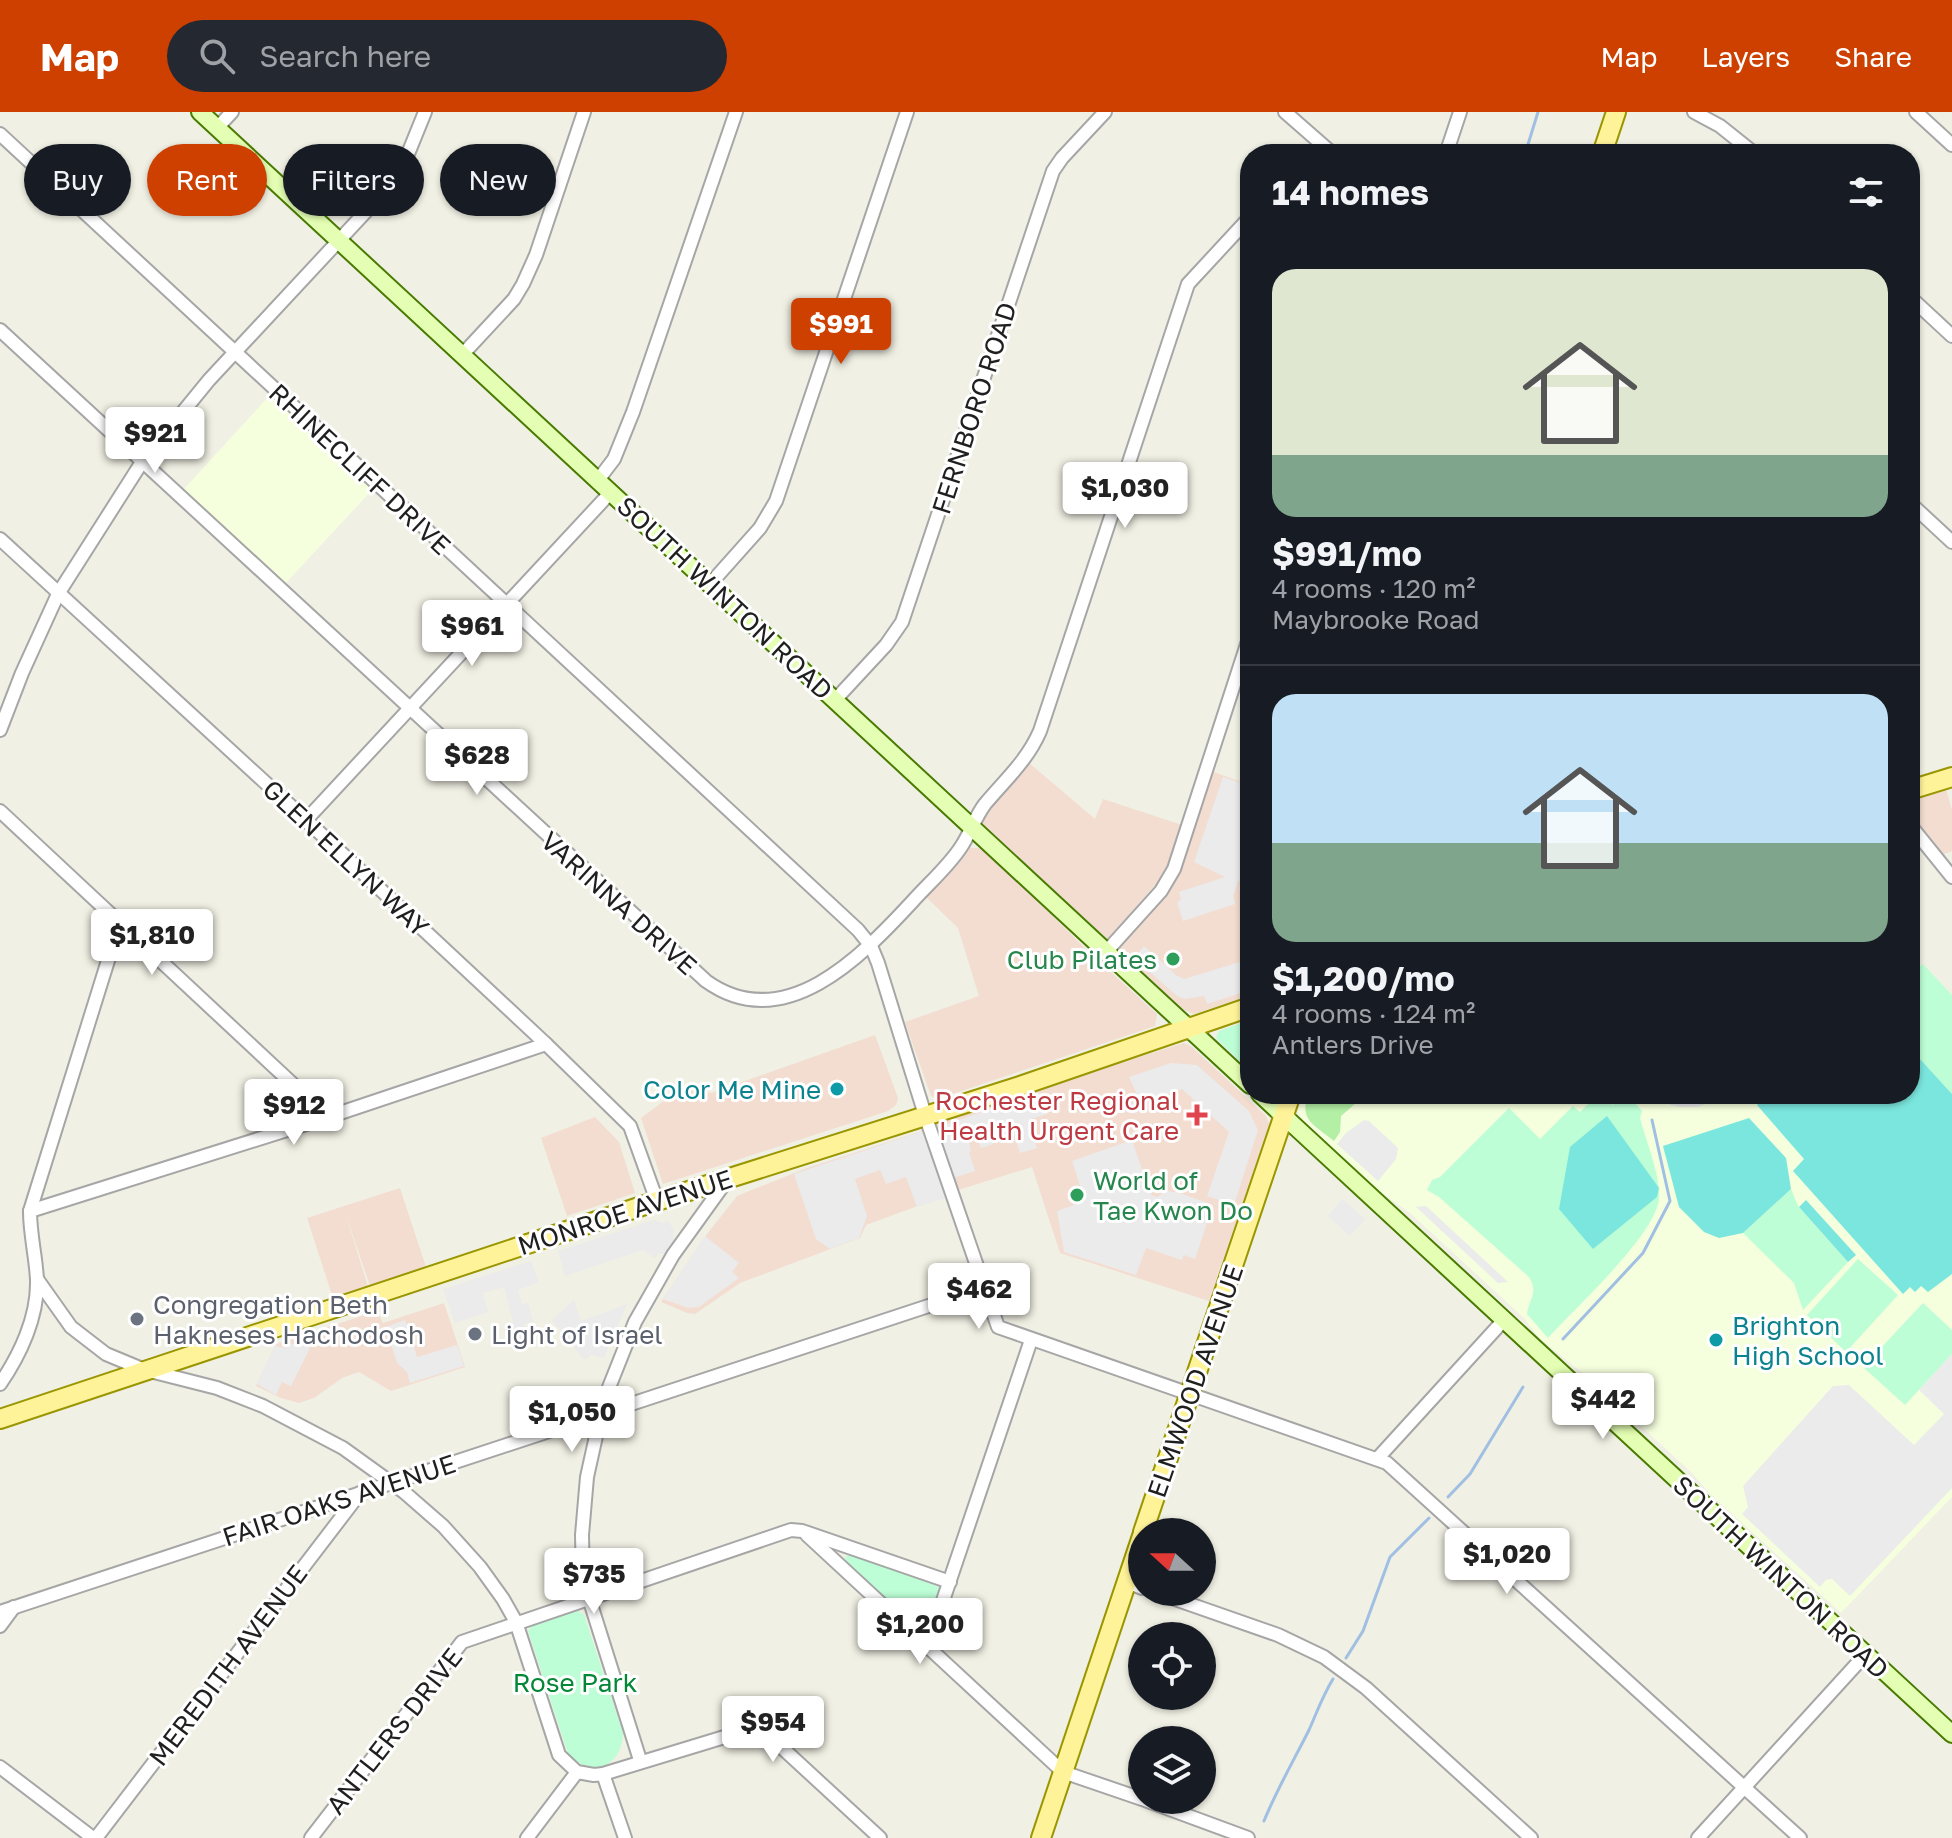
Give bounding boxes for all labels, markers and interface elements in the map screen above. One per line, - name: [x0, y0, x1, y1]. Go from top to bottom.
- search box: [167, 20, 727, 92]
- text: Map: [40, 34, 119, 79]
- icon: search: [195, 34, 239, 78]
- text: Search here: [259, 38, 431, 74]
- text: Map: [1600, 40, 1658, 73]
- text: Layers: [1702, 40, 1790, 73]
- text: Share: [1834, 40, 1912, 73]
- chip: Buy: [24, 144, 131, 216]
- chip: Rent: [147, 144, 267, 216]
- chip: Filters: [283, 144, 424, 216]
- chip: New: [440, 144, 556, 216]
- icon: filters: [1844, 170, 1888, 214]
- text: 14 homes: [1272, 172, 1429, 212]
- pin: $991: [794, 298, 888, 366]
- street label: FERNBORO ROAD: [925, 298, 1023, 518]
- text: $991: [809, 308, 873, 339]
- icon: home: [1508, 321, 1652, 465]
- street label: RHINECLIFF DRIVE: [263, 377, 457, 561]
- pin: $921: [108, 407, 202, 475]
- text: $921: [123, 417, 187, 448]
- pin: $1,030: [1060, 462, 1190, 530]
- text: $1,030: [1081, 472, 1169, 503]
- street label: SOUTH WINTON ROAD: [611, 490, 839, 706]
- text: $991/mo: [1272, 533, 1422, 573]
- text: 4 rooms · 120 m²: [1272, 573, 1476, 604]
- pin: $961: [425, 600, 519, 668]
- text: Maybrooke Road: [1272, 604, 1480, 635]
- text: $961: [440, 610, 504, 641]
- pin: $628: [430, 729, 524, 797]
- text: $628: [444, 739, 510, 770]
- icon: home: [1508, 746, 1652, 890]
- street label: GLEN ELLYN WAY: [257, 773, 436, 943]
- street label: VARINNA DRIVE: [535, 825, 703, 981]
- pin: $1,810: [87, 909, 217, 977]
- text: $1,810: [109, 919, 195, 950]
- place label: Club Pilates: [1007, 944, 1157, 975]
- marker: Club Pilates: [1164, 950, 1182, 968]
- text: $1,200/mo: [1272, 958, 1455, 998]
- text: 4 rooms · 124 m²: [1272, 998, 1475, 1029]
- text: Antlers Drive: [1272, 1029, 1434, 1060]
- place label: Color Me Mine: [643, 1074, 821, 1105]
- pin: $912: [247, 1079, 341, 1147]
- marker: Color Me Mine: [828, 1080, 846, 1098]
- place label: Rochester Regional Health Urgent Care: [935, 1085, 1179, 1146]
- text: $912: [262, 1089, 326, 1120]
- marker: Rochester Regional Health Urgent Care: [1186, 1104, 1208, 1126]
- street label: MONROE AVENUE: [514, 1163, 736, 1261]
- place label: World of Tae Kwon Do: [1093, 1165, 1253, 1226]
- marker: World of Tae Kwon Do: [1068, 1186, 1086, 1204]
- street label: ELMWOOD AVENUE: [1141, 1261, 1249, 1501]
- pin: $462: [932, 1263, 1026, 1331]
- text: $462: [946, 1273, 1012, 1304]
- place label: Congregation Beth Hakneses Hachodosh: [153, 1289, 424, 1350]
- marker: Congregation Beth Hakneses Hachodosh: [128, 1310, 146, 1328]
- place label: Brighton High School: [1732, 1310, 1884, 1371]
- place label: Light of Israel: [491, 1319, 663, 1350]
- marker: Light of Israel: [466, 1325, 484, 1343]
- marker: Brighton High School: [1707, 1331, 1725, 1349]
- pin: $442: [1556, 1373, 1650, 1441]
- text: $442: [1570, 1383, 1636, 1414]
- pin: $1,050: [507, 1386, 637, 1454]
- text: $1,050: [528, 1396, 616, 1427]
- street label: FAIR OAKS AVENUE: [218, 1448, 460, 1552]
- street label: SOUTH WINTON ROAD: [1667, 1469, 1895, 1685]
- north arrow: [1128, 1518, 1216, 1606]
- map controls: [1128, 1518, 1216, 1814]
- pin: $1,020: [1442, 1528, 1572, 1596]
- text: $1,020: [1463, 1538, 1551, 1569]
- pin: $735: [547, 1548, 641, 1616]
- street label: MEREDITH AVENUE: [142, 1558, 314, 1772]
- text: $735: [562, 1558, 626, 1589]
- pin: $1,200: [855, 1598, 985, 1666]
- text: $1,200: [876, 1608, 964, 1639]
- button: locate: [1128, 1622, 1216, 1710]
- street label: ANTLERS DRIVE: [320, 1642, 468, 1820]
- park label: Rose Park: [513, 1667, 638, 1698]
- pin: $954: [726, 1696, 820, 1764]
- text: $954: [740, 1706, 806, 1737]
- button: layers: [1128, 1726, 1216, 1814]

